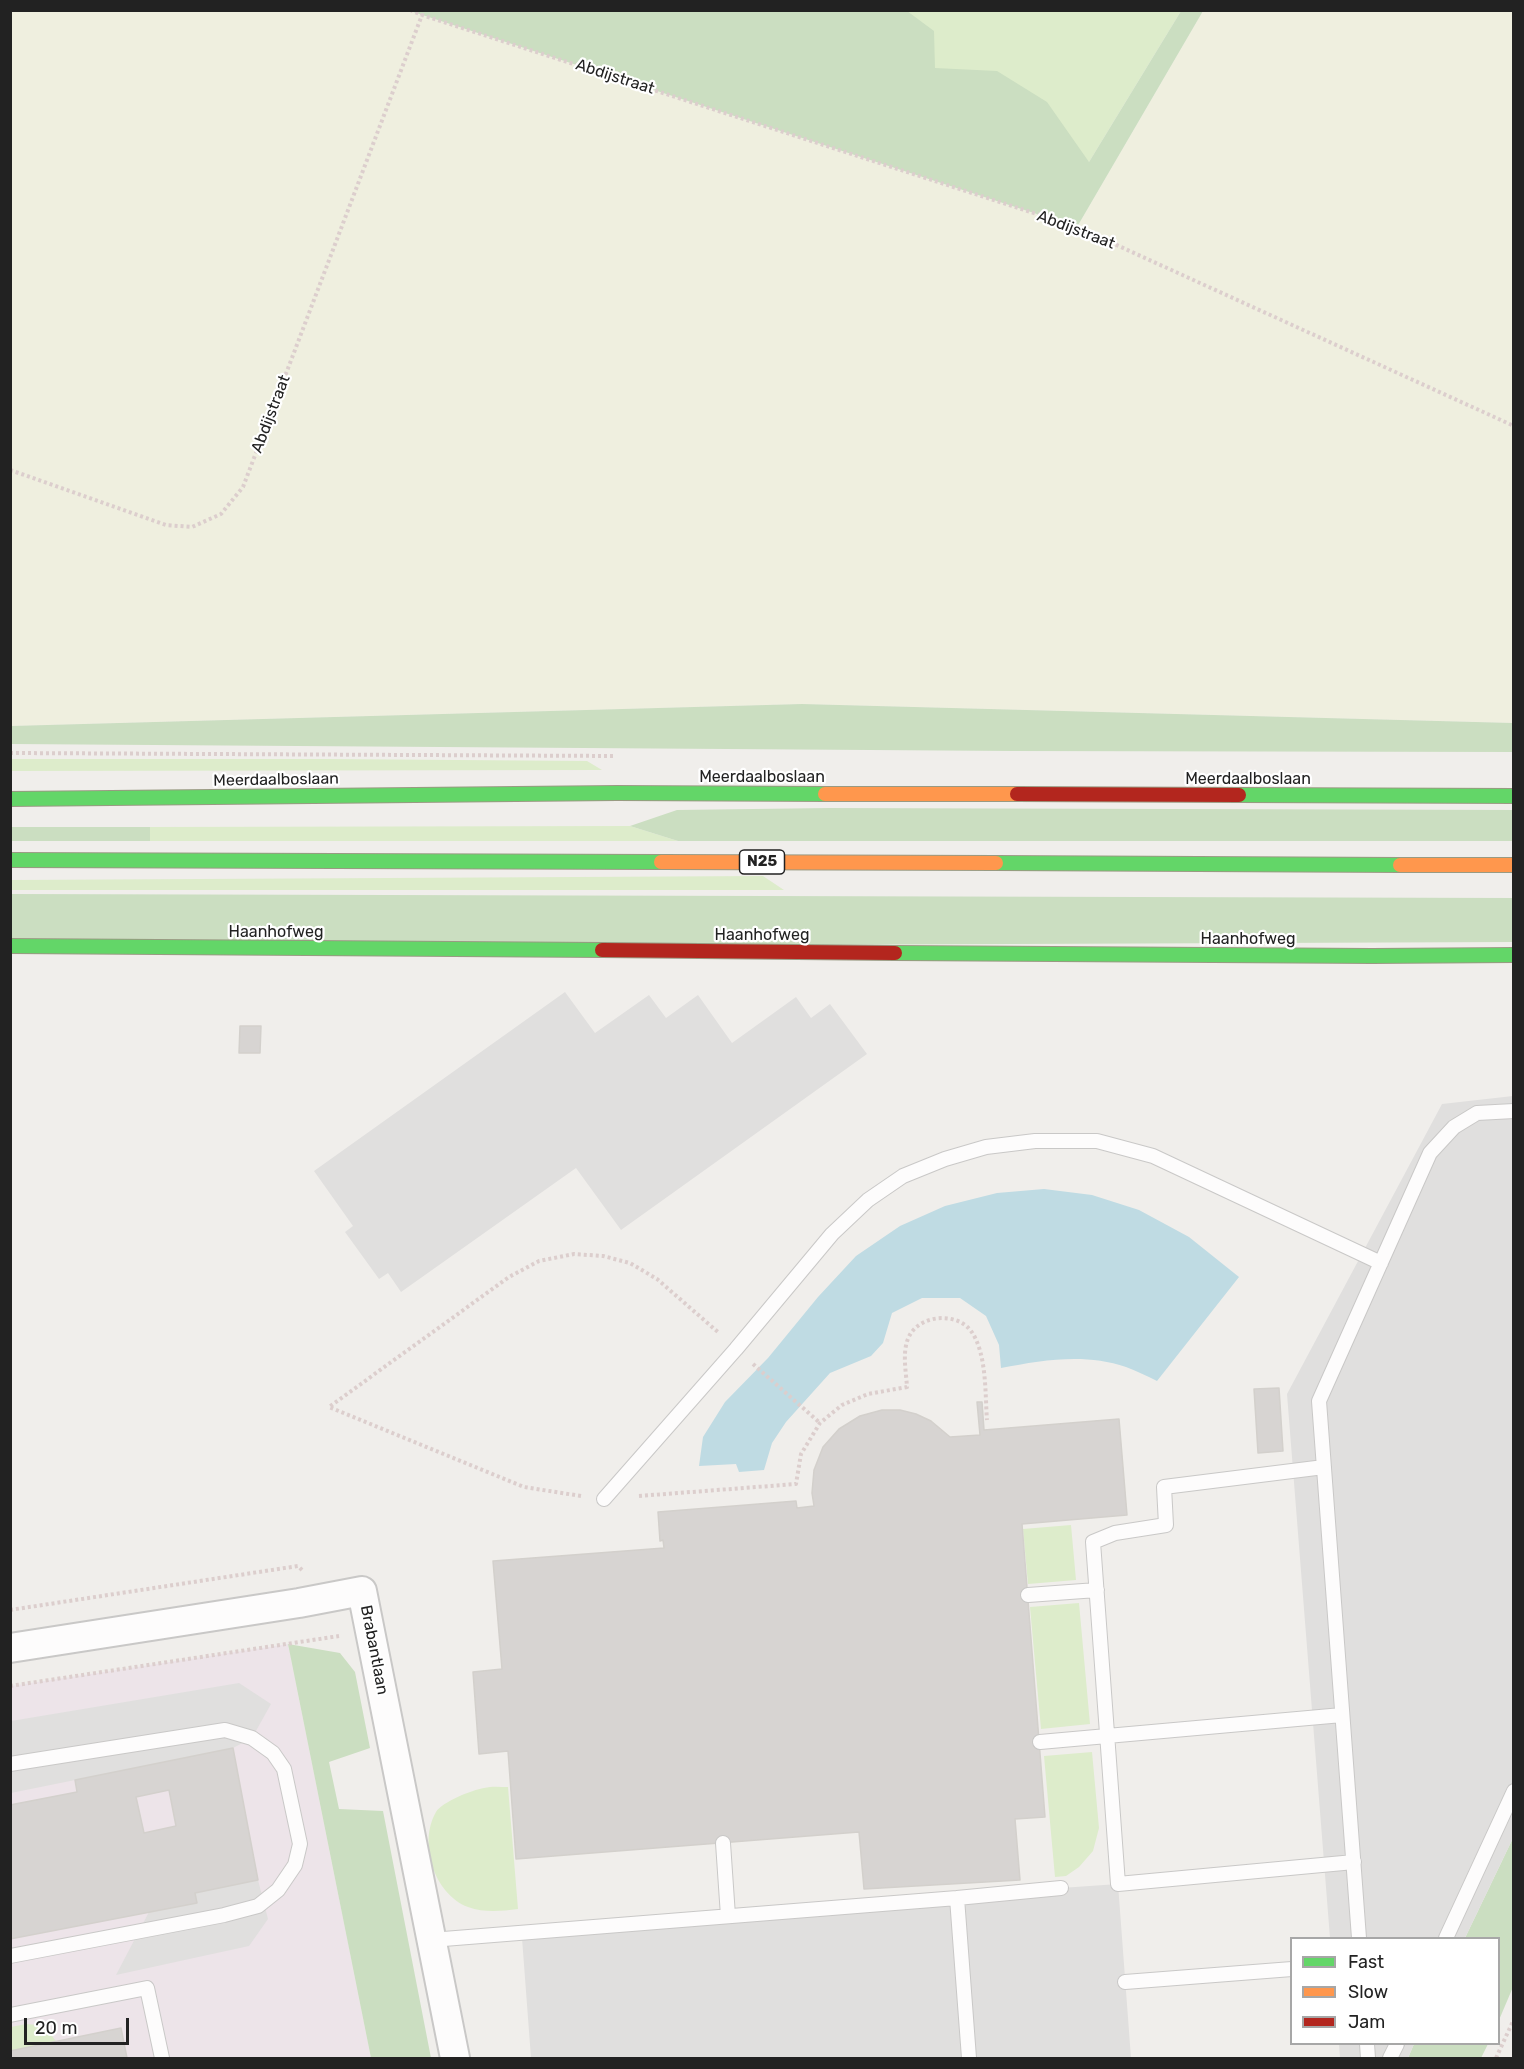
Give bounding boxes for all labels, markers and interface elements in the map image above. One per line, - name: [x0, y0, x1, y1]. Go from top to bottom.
- street label: Abdijstraat: [573, 55, 657, 99]
- street label: Abdijstraat: [1034, 206, 1118, 254]
- street label: Abdijstraat: [247, 372, 295, 456]
- street label: Meerdaalboslaan: [699, 767, 825, 787]
- street label: Meerdaalboslaan: [213, 769, 339, 791]
- street label: Meerdaalboslaan: [1185, 769, 1311, 789]
- road number: N25: [740, 850, 784, 874]
- street label: Haanhofweg: [229, 922, 323, 942]
- street label: Haanhofweg: [715, 925, 809, 945]
- street label: Haanhofweg: [1201, 929, 1295, 949]
- street label: Brabantlaan: [356, 1604, 392, 1696]
- legend: [1290, 1937, 1500, 2045]
- text: Fast: [1348, 1951, 1384, 1973]
- text: Slow: [1348, 1981, 1388, 2003]
- scale bar: [27, 2006, 132, 2044]
- text: Jam: [1348, 2011, 1385, 2033]
- text: 20 m: [35, 2017, 77, 2039]

